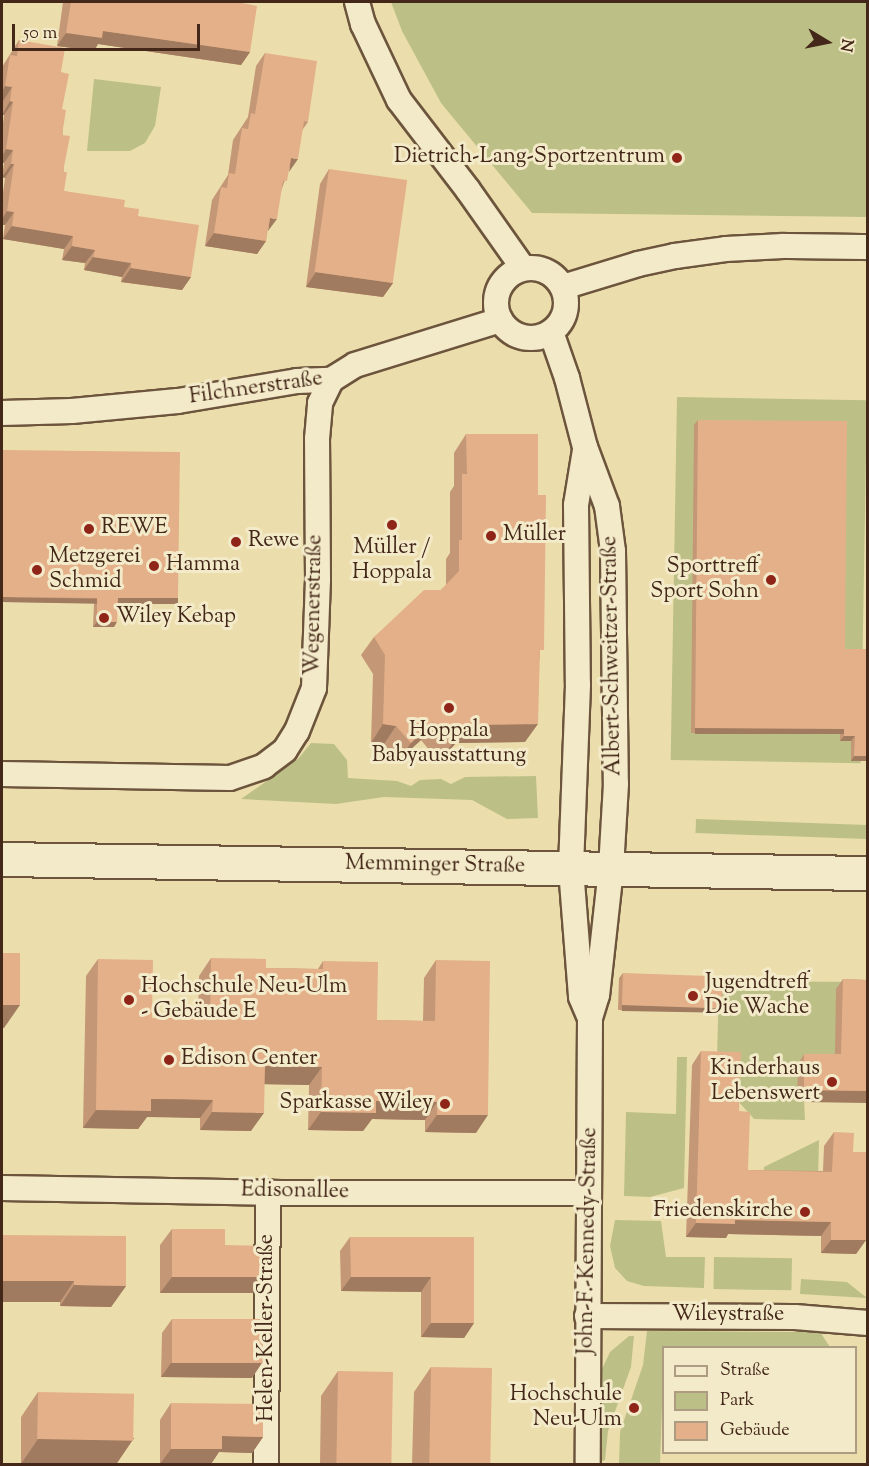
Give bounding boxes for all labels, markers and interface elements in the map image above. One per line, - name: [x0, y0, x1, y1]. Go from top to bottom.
- scale bar: [15, 12, 202, 50]
- north arrow: [797, 12, 857, 72]
- text: 50 m: [23, 21, 57, 47]
- text: N: [833, 37, 858, 54]
- place label: Dietrich-Lang-Sportzentrum: [394, 145, 665, 171]
- marker: Dietrich-Lang-Sportzentrum: [670, 151, 684, 165]
- street label: Filchnerstraße: [188, 367, 324, 411]
- place label: REWE: [101, 516, 168, 542]
- marker: Müller / Hoppala: [385, 518, 399, 532]
- marker: REWE: [82, 522, 96, 536]
- place label: Müller: [503, 523, 566, 549]
- place label: Rewe: [248, 529, 299, 555]
- marker: Müller: [484, 529, 498, 543]
- street label: Wegenerstraße: [301, 534, 329, 676]
- marker: Rewe: [229, 535, 243, 549]
- place label: Müller / Hoppala: [352, 535, 432, 586]
- street label: Albert-Schweitzer-Straße: [598, 536, 628, 776]
- place label: Metzgerei Schmid: [49, 544, 140, 596]
- place label: Hamma: [166, 553, 240, 579]
- place label: Sporttreff Sport Sohn: [650, 554, 759, 606]
- marker: Hamma: [147, 559, 161, 573]
- marker: Metzgerei Schmid: [30, 563, 44, 577]
- marker: Sporttreff Sport Sohn: [764, 573, 778, 587]
- place label: Wiley Kebap: [116, 605, 236, 631]
- marker: Wiley Kebap: [97, 611, 111, 625]
- marker: Hoppala Babyausstattung: [442, 701, 456, 715]
- place label: Hoppala Babyausstattung: [372, 718, 526, 770]
- street label: Memminger Straße: [345, 851, 525, 881]
- place label: Jugendtreff Die Wache: [705, 970, 809, 1022]
- place label: Hochschule Neu-Ulm - Gebäude E: [141, 974, 347, 1026]
- marker: Jugendtreff Die Wache: [686, 989, 700, 1003]
- marker: Hochschule Neu-Ulm - Gebäude E: [122, 993, 136, 1007]
- place label: Edison Center: [181, 1047, 318, 1073]
- marker: Edison Center: [162, 1053, 176, 1067]
- place label: Kinderhaus Lebenswert: [710, 1056, 820, 1108]
- marker: Kinderhaus Lebenswert: [825, 1075, 839, 1089]
- place label: Sparkasse Wiley: [279, 1091, 433, 1117]
- marker: Sparkasse Wiley: [438, 1097, 452, 1111]
- street label: John-F.-Kennedy-Straße: [574, 1127, 604, 1355]
- street label: Edisonallee: [241, 1178, 349, 1206]
- place label: Friedenskirche: [653, 1199, 793, 1225]
- marker: Friedenskirche: [798, 1205, 812, 1219]
- street label: Helen-Keller-Straße: [255, 1234, 281, 1422]
- street label: Wileystraße: [672, 1303, 784, 1329]
- legend: [662, 1346, 857, 1454]
- text: Straße: [720, 1358, 770, 1384]
- place label: Hochschule Neu-Ulm: [510, 1382, 622, 1434]
- text: Park: [720, 1388, 754, 1414]
- marker: Hochschule Neu-Ulm: [627, 1401, 641, 1415]
- text: Gebäude: [720, 1418, 790, 1444]

